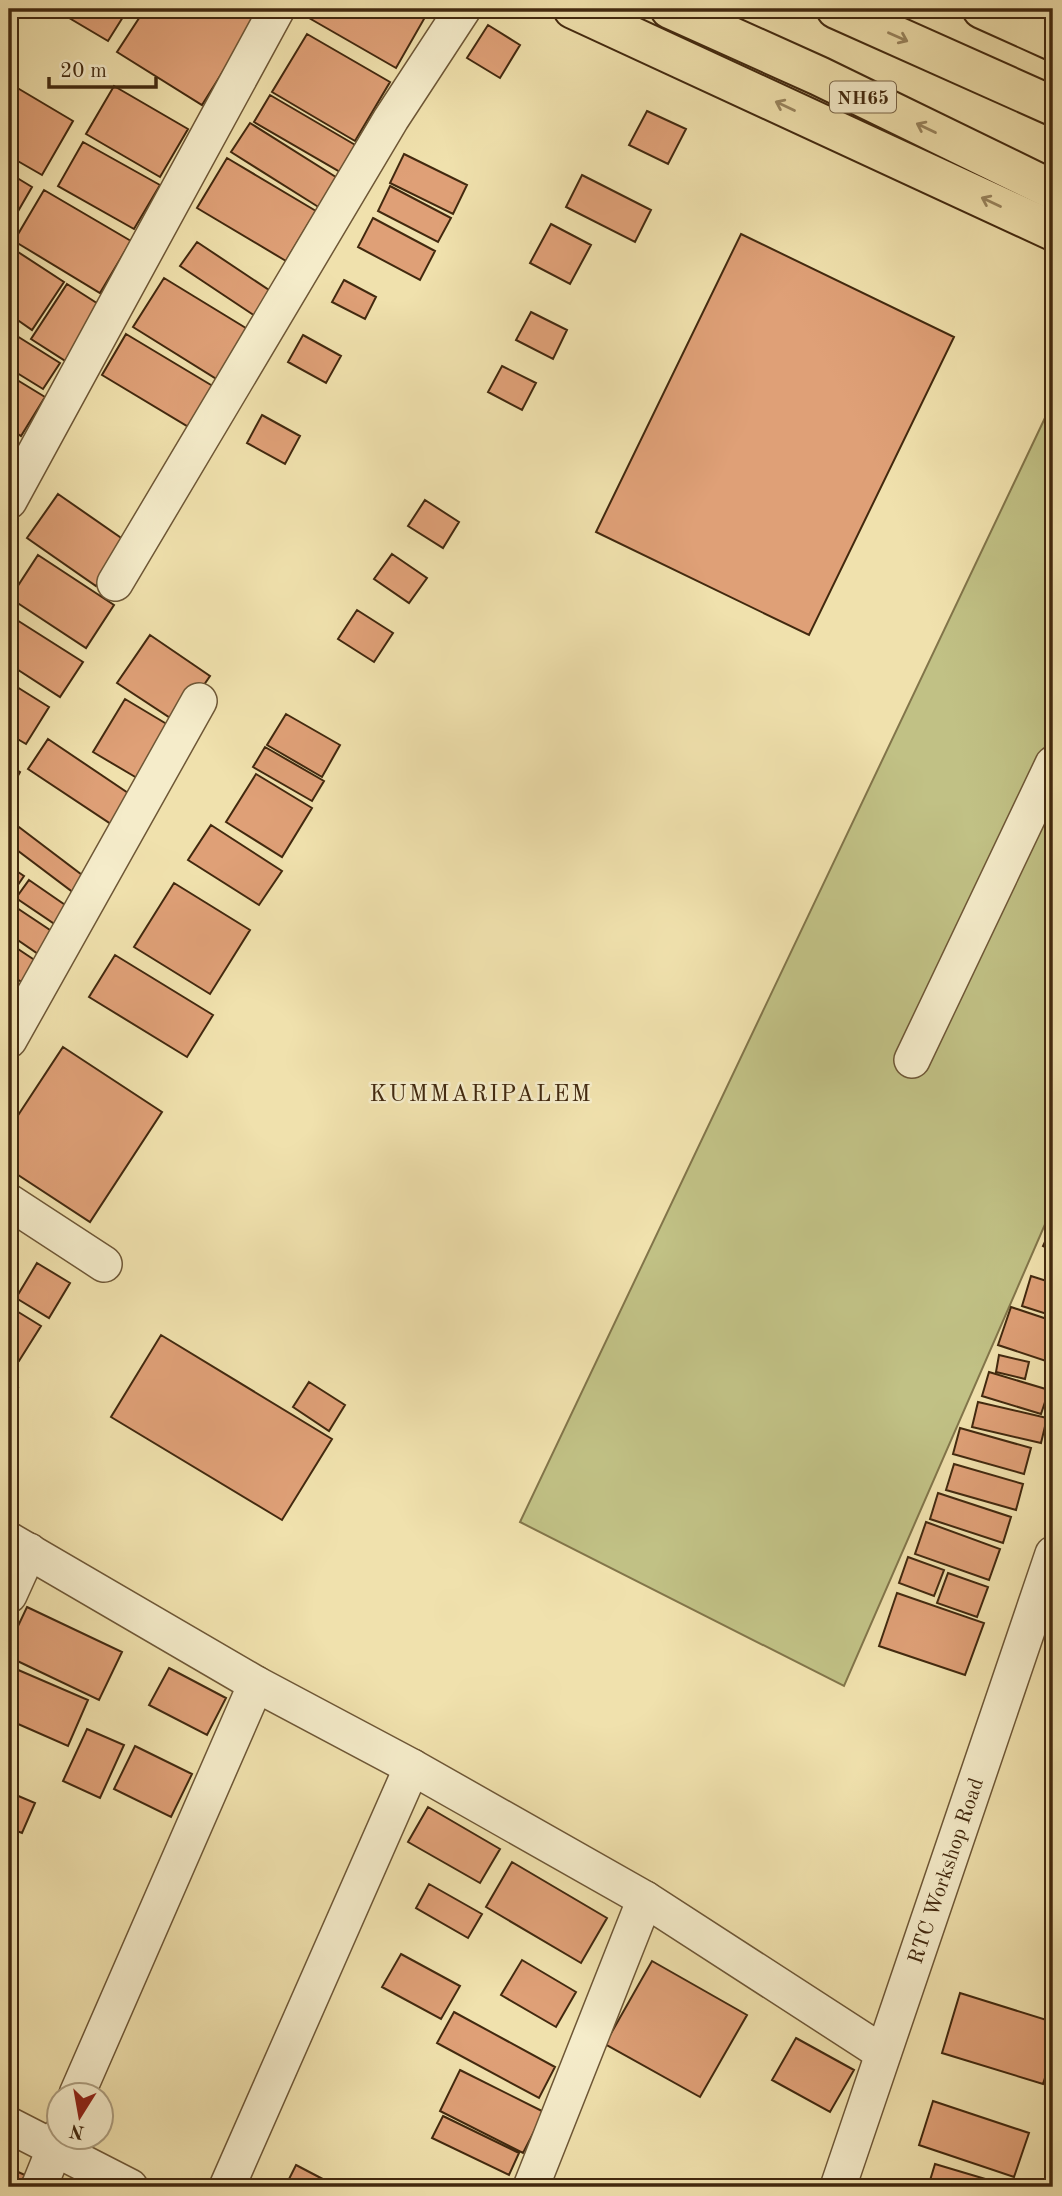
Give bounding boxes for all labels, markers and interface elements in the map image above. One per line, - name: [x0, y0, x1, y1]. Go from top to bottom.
- one-way arrow: [887, 31, 908, 44]
- scale bar: [49, 46, 156, 90]
- text: 20 m: [60, 61, 107, 82]
- road number: NH65: [830, 82, 896, 113]
- one-way arrow: [775, 99, 796, 112]
- one-way arrow: [916, 121, 937, 135]
- one-way arrow: [981, 195, 1003, 208]
- district label: KUMMARIPALEM: [369, 1083, 593, 1106]
- street label: RTC Workshop Road: [906, 1776, 988, 1967]
- north arrow: [46, 2080, 116, 2150]
- text: N: [68, 2119, 86, 2141]

